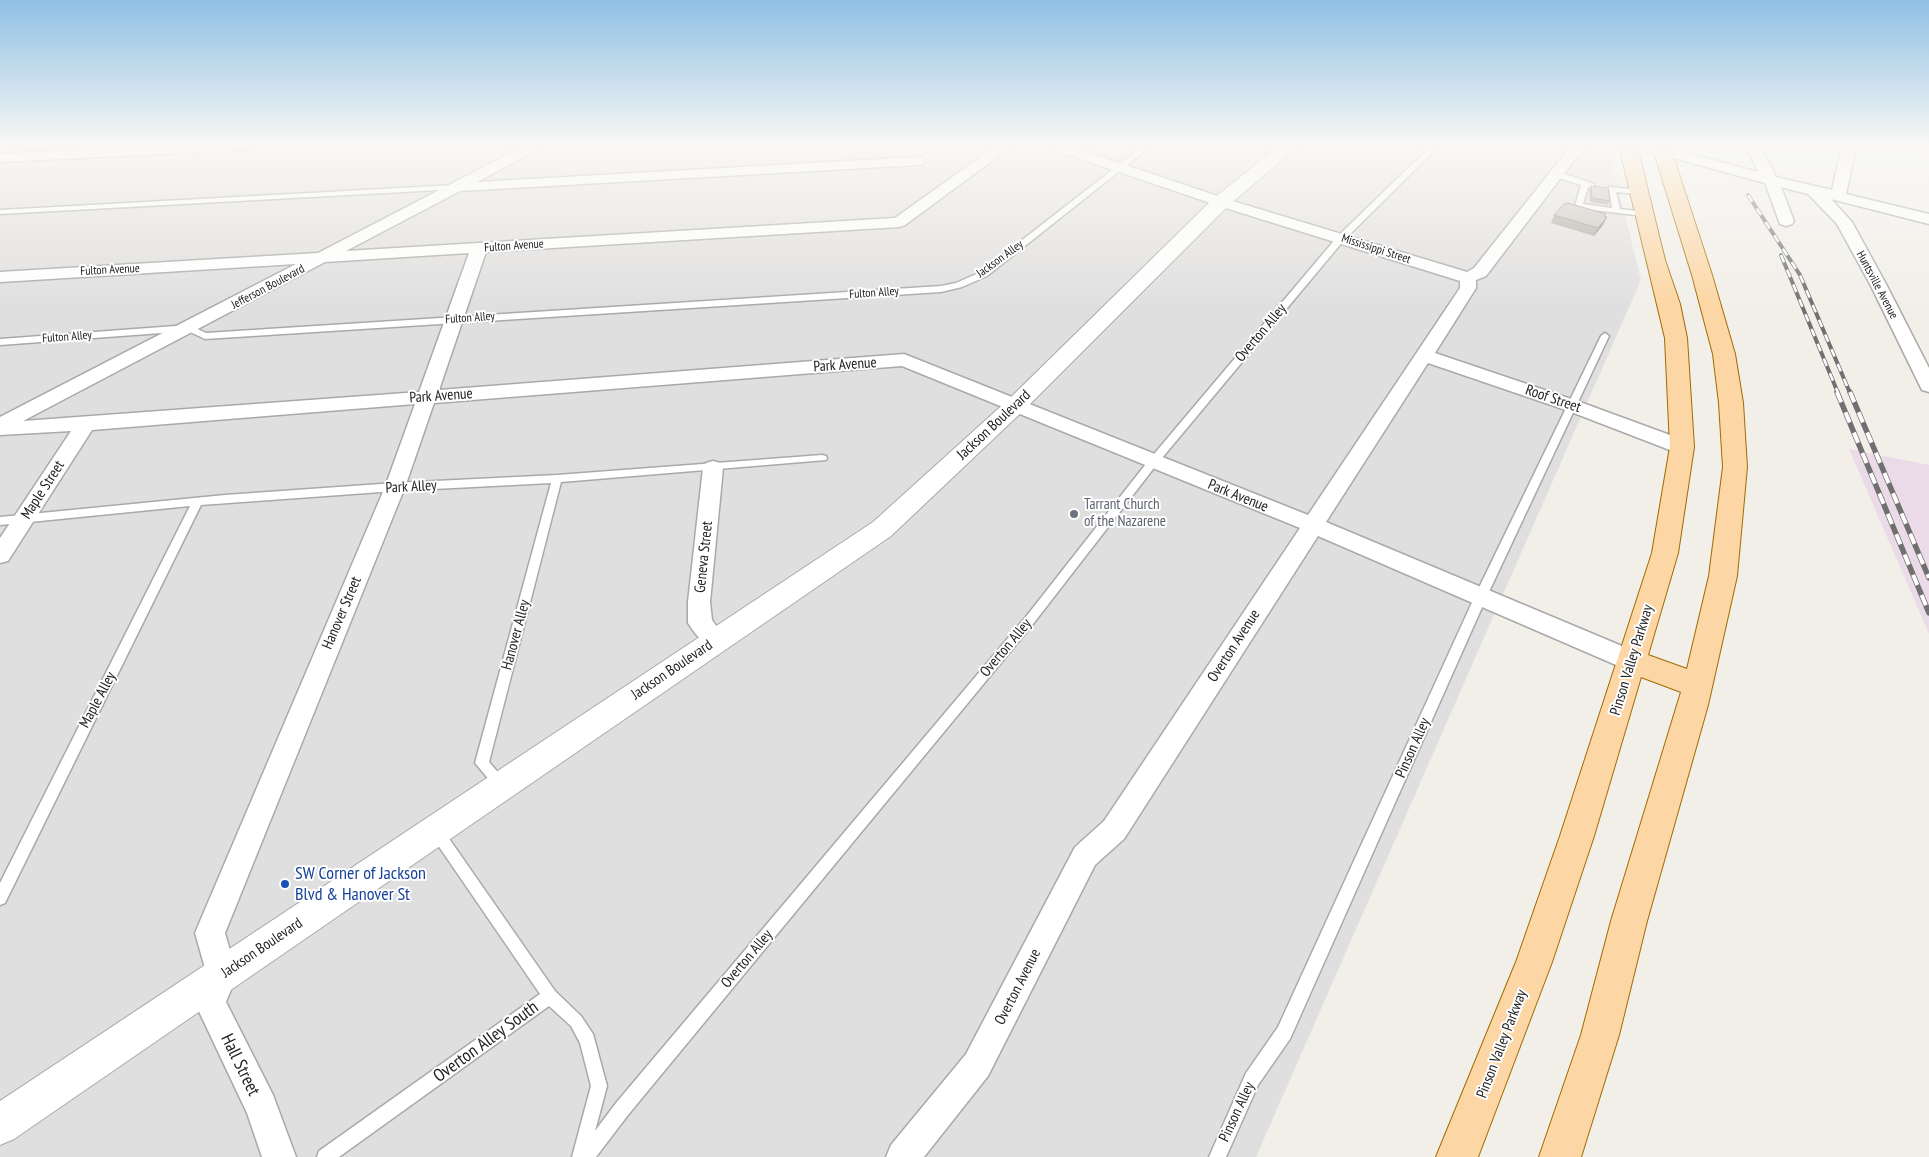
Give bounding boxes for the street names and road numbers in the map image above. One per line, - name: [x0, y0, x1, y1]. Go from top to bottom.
- street label: Mississippi Street: [1339, 231, 1413, 267]
- street label: Fulton Avenue: [484, 237, 544, 255]
- street label: Jackson Alley: [974, 237, 1026, 281]
- street label: Huntsville Avenue: [1853, 249, 1901, 321]
- street label: Fulton Avenue: [80, 261, 140, 279]
- street label: Jefferson Boulevard: [229, 262, 307, 312]
- street label: Fulton Alley: [849, 284, 899, 302]
- street label: Overton Alley: [1231, 300, 1291, 366]
- street label: Fulton Alley: [445, 309, 495, 327]
- street label: Fulton Alley: [42, 328, 92, 346]
- street label: Park Avenue: [813, 354, 877, 376]
- street label: Roof Street: [1523, 381, 1583, 417]
- street label: Park Avenue: [409, 385, 473, 407]
- street label: Jackson Boulevard: [953, 386, 1035, 464]
- street label: Maple Street: [17, 457, 69, 523]
- street label: Park Avenue: [1205, 476, 1271, 516]
- street label: Park Alley: [385, 477, 437, 497]
- street label: Geneva Street: [691, 520, 717, 594]
- street label: Hanover Street: [319, 574, 365, 652]
- street label: Hanover Alley: [498, 598, 534, 672]
- street label: Pinson Valley Parkway: [1607, 602, 1657, 718]
- street label: Overton Avenue: [1204, 606, 1264, 686]
- street label: Overton Alley: [976, 615, 1036, 681]
- street label: Jackson Boulevard: [628, 636, 716, 704]
- street label: Maple Alley: [76, 669, 120, 731]
- street label: Pinson Alley: [1392, 715, 1434, 781]
- street label: Jackson Boulevard: [218, 914, 306, 982]
- street label: Overton Alley: [717, 926, 777, 992]
- street label: Overton Avenue: [991, 946, 1045, 1028]
- street label: Pinson Valley Parkway: [1473, 987, 1531, 1101]
- street label: Overton Alley South: [429, 997, 543, 1087]
- street label: Hall Street: [216, 1030, 264, 1100]
- street label: Pinson Alley: [1215, 1079, 1259, 1145]

